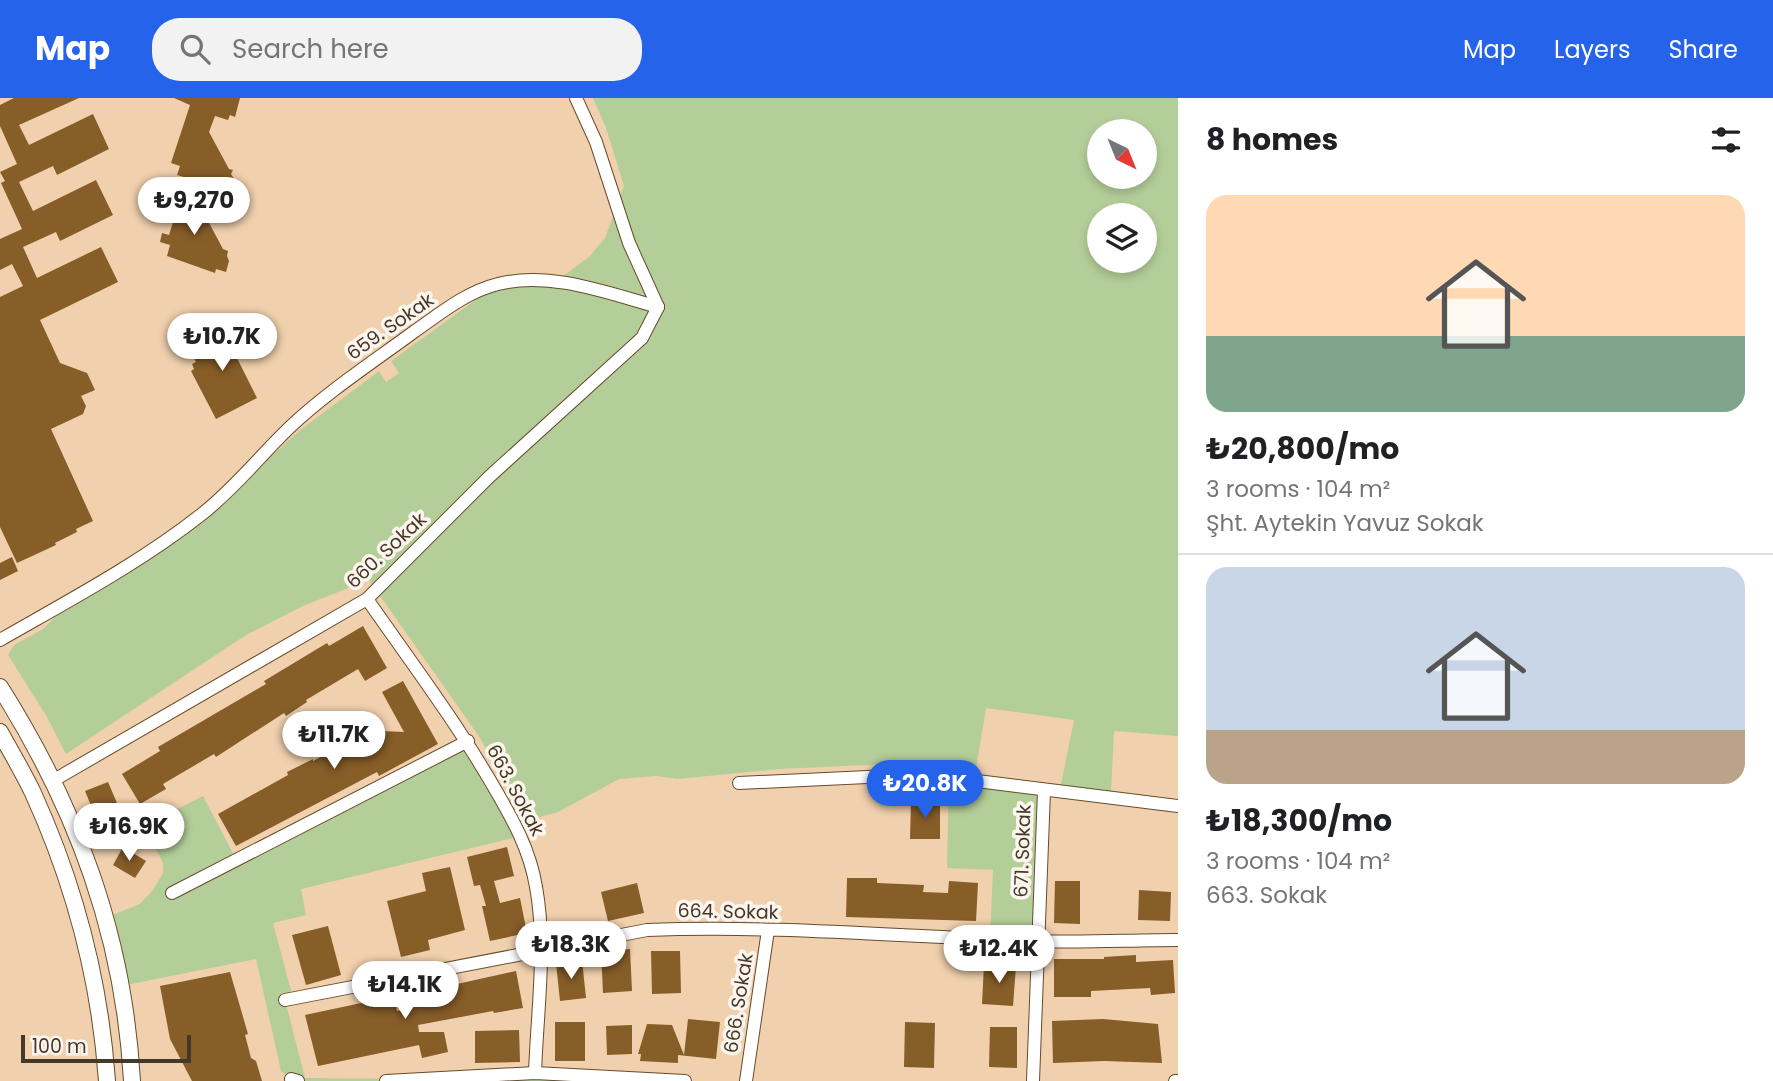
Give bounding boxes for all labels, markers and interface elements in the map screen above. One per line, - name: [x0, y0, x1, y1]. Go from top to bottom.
- search box: [152, 18, 642, 81]
- text: Map: [35, 25, 110, 72]
- icon: search: [176, 30, 214, 68]
- text: Search here: [232, 31, 389, 67]
- text: Map: [1463, 33, 1516, 66]
- text: Layers: [1554, 33, 1630, 66]
- text: Share: [1668, 33, 1738, 66]
- text: 8 homes: [1206, 118, 1338, 161]
- north arrow: [1087, 119, 1157, 189]
- map controls: [1087, 119, 1157, 273]
- icon: filters: [1707, 121, 1745, 159]
- pin: ₺9,270: [137, 178, 251, 237]
- text: ₺9,270: [154, 184, 234, 216]
- button: layers: [1087, 203, 1157, 273]
- icon: home: [1413, 241, 1539, 367]
- street label: 659. Sokak: [341, 286, 439, 366]
- pin: ₺10.7K: [165, 314, 279, 373]
- text: ₺10.7K: [183, 320, 261, 352]
- text: ₺20,800/mo: [1206, 427, 1399, 470]
- text: 3 rooms · 104 m²: [1206, 473, 1390, 505]
- street label: 660. Sokak: [340, 506, 433, 595]
- text: Şht. Aytekin Yavuz Sokak: [1206, 507, 1484, 539]
- icon: home: [1413, 613, 1539, 739]
- pin: ₺11.7K: [277, 712, 391, 771]
- text: ₺11.7K: [298, 718, 370, 750]
- street label: 663. Sokak: [480, 740, 551, 841]
- pin: ₺20.8K: [868, 760, 982, 820]
- text: ₺20.8K: [883, 767, 967, 799]
- text: ₺18,300/mo: [1206, 799, 1392, 842]
- pin: ₺16.9K: [72, 804, 186, 863]
- street label: 671. Sokak: [1007, 804, 1038, 898]
- text: ₺16.9K: [89, 810, 169, 842]
- text: 3 rooms · 104 m²: [1206, 845, 1390, 877]
- text: 663. Sokak: [1206, 879, 1327, 911]
- street label: 664. Sokak: [677, 897, 779, 926]
- pin: ₺18.3K: [514, 922, 628, 981]
- pin: ₺12.4K: [942, 926, 1056, 985]
- text: ₺18.3K: [531, 928, 611, 960]
- text: ₺12.4K: [959, 932, 1039, 964]
- street label: 666. Sokak: [717, 951, 760, 1055]
- pin: ₺14.1K: [348, 962, 462, 1021]
- text: ₺14.1K: [368, 968, 442, 1000]
- scale bar: [21, 1032, 191, 1064]
- text: 100 m: [32, 1033, 87, 1060]

